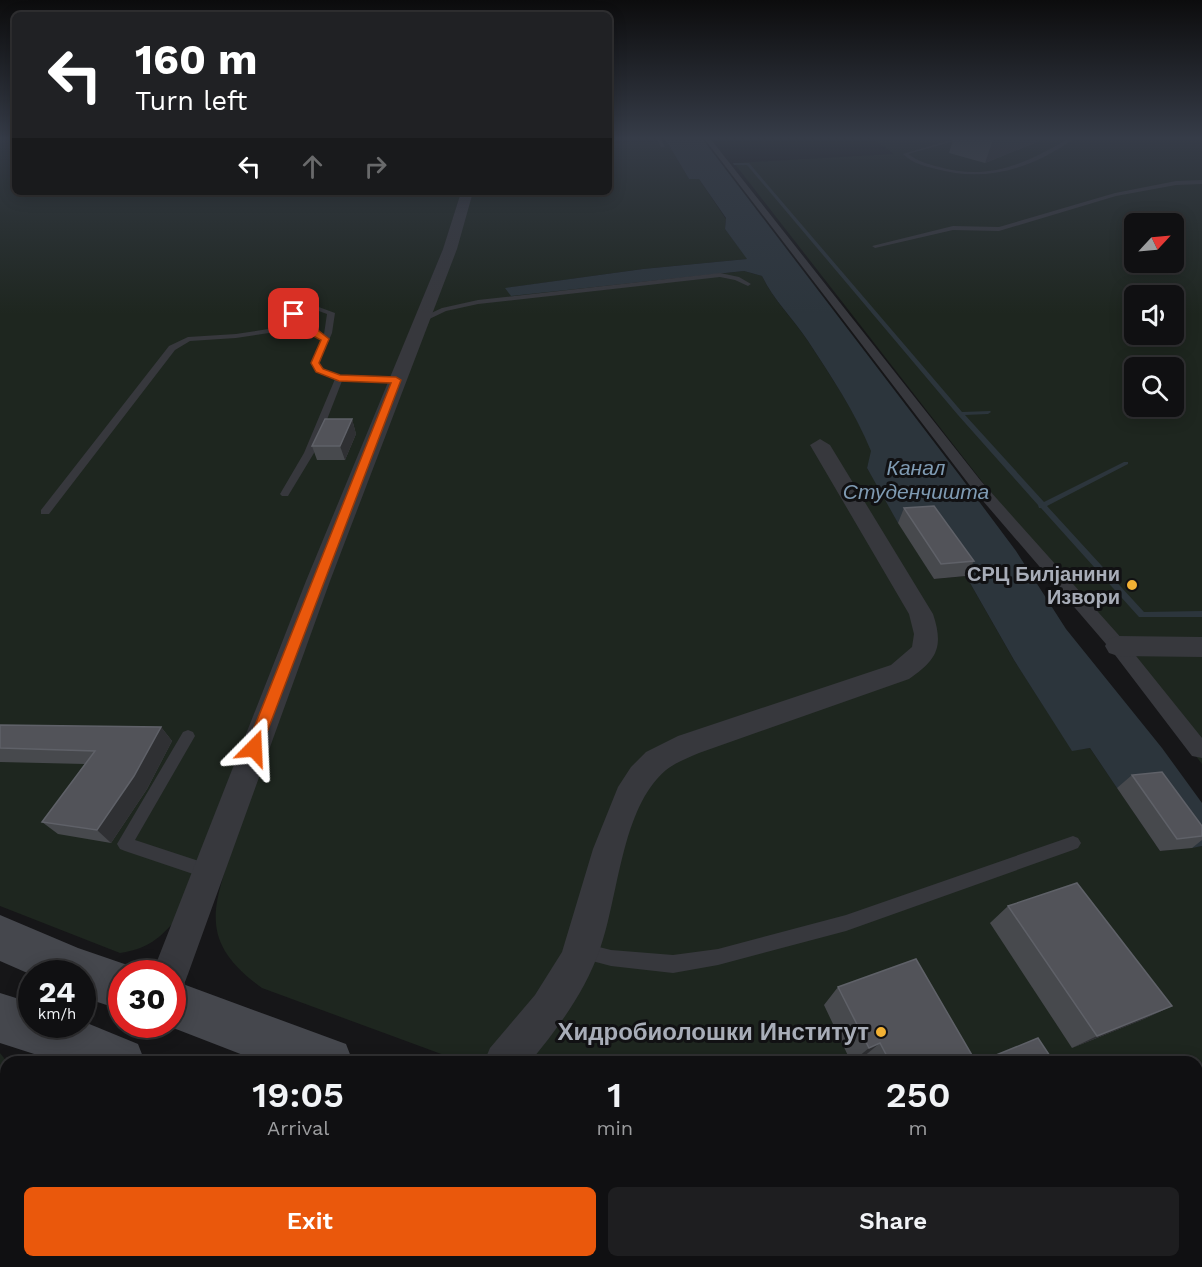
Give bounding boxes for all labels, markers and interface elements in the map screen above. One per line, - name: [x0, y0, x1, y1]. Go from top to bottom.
- text: 160 m: [135, 35, 258, 84]
- icon: left: [36, 36, 114, 114]
- text: Turn left: [135, 85, 247, 117]
- icon: left: [233, 150, 266, 183]
- icon: ahead: [296, 150, 329, 183]
- icon: right: [359, 150, 392, 183]
- north arrow: [1124, 213, 1184, 273]
- map controls: [1124, 213, 1184, 417]
- button: sound: [1124, 285, 1184, 345]
- pin: [268, 288, 319, 339]
- icon: arrive: [277, 297, 310, 330]
- button: search: [1124, 357, 1184, 417]
- water label: Канал Студенчишта: [843, 455, 989, 504]
- place label: СРЦ Билјанини Извори: [967, 562, 1120, 609]
- marker: СРЦ Билјанини Извори: [1125, 578, 1139, 592]
- position arrow: [222, 716, 286, 780]
- speed limit sign: 30: [108, 960, 186, 1038]
- text: 24: [39, 974, 75, 1009]
- text: km/h: [38, 1005, 76, 1023]
- place label: Хидробиолошки Институт: [557, 1018, 869, 1046]
- marker: Хидробиолошки Институт: [874, 1025, 888, 1039]
- text: 19:05: [252, 1074, 344, 1116]
- text: 1: [607, 1074, 622, 1116]
- text: 250: [886, 1074, 951, 1116]
- text: Arrival: [267, 1116, 329, 1140]
- text: min: [596, 1116, 633, 1140]
- text: m: [909, 1116, 928, 1140]
- button: Exit: [24, 1187, 596, 1256]
- button: Share: [608, 1187, 1179, 1256]

